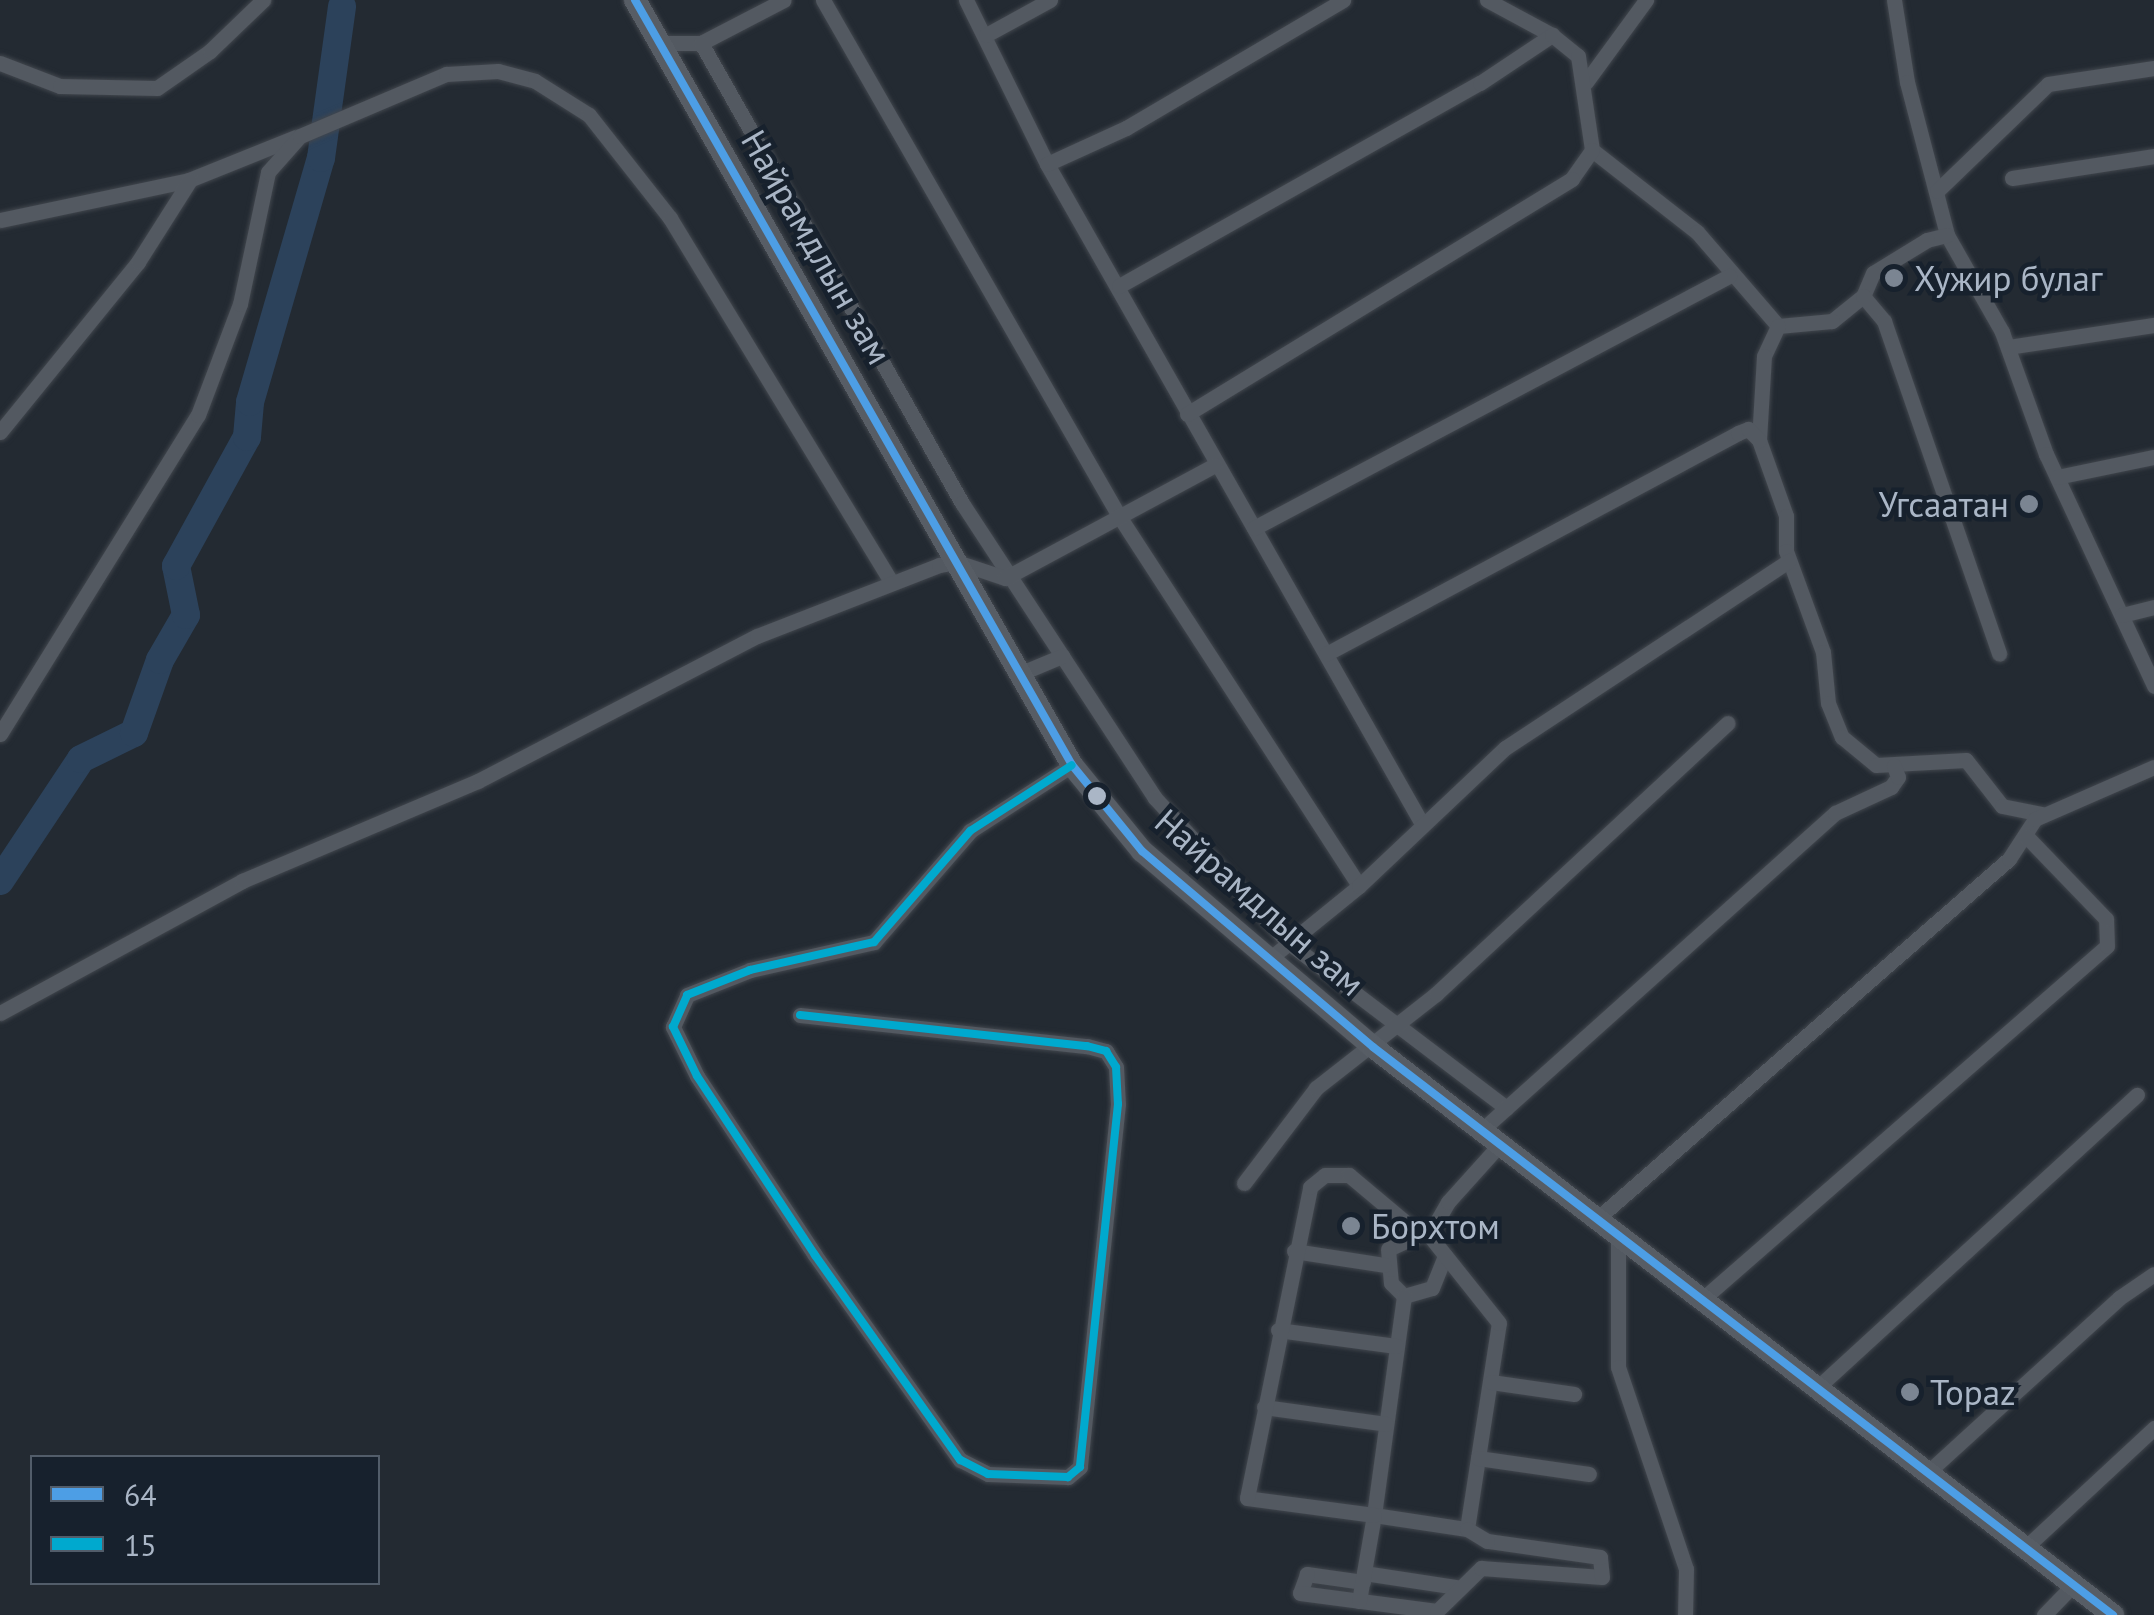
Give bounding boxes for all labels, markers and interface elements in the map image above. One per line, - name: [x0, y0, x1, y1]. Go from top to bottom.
- street label: Найрамдлын зам: [733, 123, 901, 371]
- place label: Хужир булаг: [1914, 257, 2103, 299]
- marker: Хужир булаг: [1883, 267, 1905, 289]
- place label: Угсаатан: [1878, 483, 2009, 525]
- marker: Угсаатан: [2018, 493, 2040, 515]
- unlabelled marker: [1087, 786, 1107, 806]
- street label: Найрамдлын зам: [1147, 800, 1373, 1004]
- place label: Борхтом: [1371, 1205, 1500, 1247]
- marker: Борхтом: [1340, 1215, 1362, 1237]
- place label: Topaz: [1930, 1371, 2016, 1413]
- marker: Topaz: [1899, 1381, 1921, 1403]
- legend: [30, 1455, 380, 1585]
- text: 64: [124, 1475, 157, 1514]
- text: 15: [124, 1525, 157, 1564]

